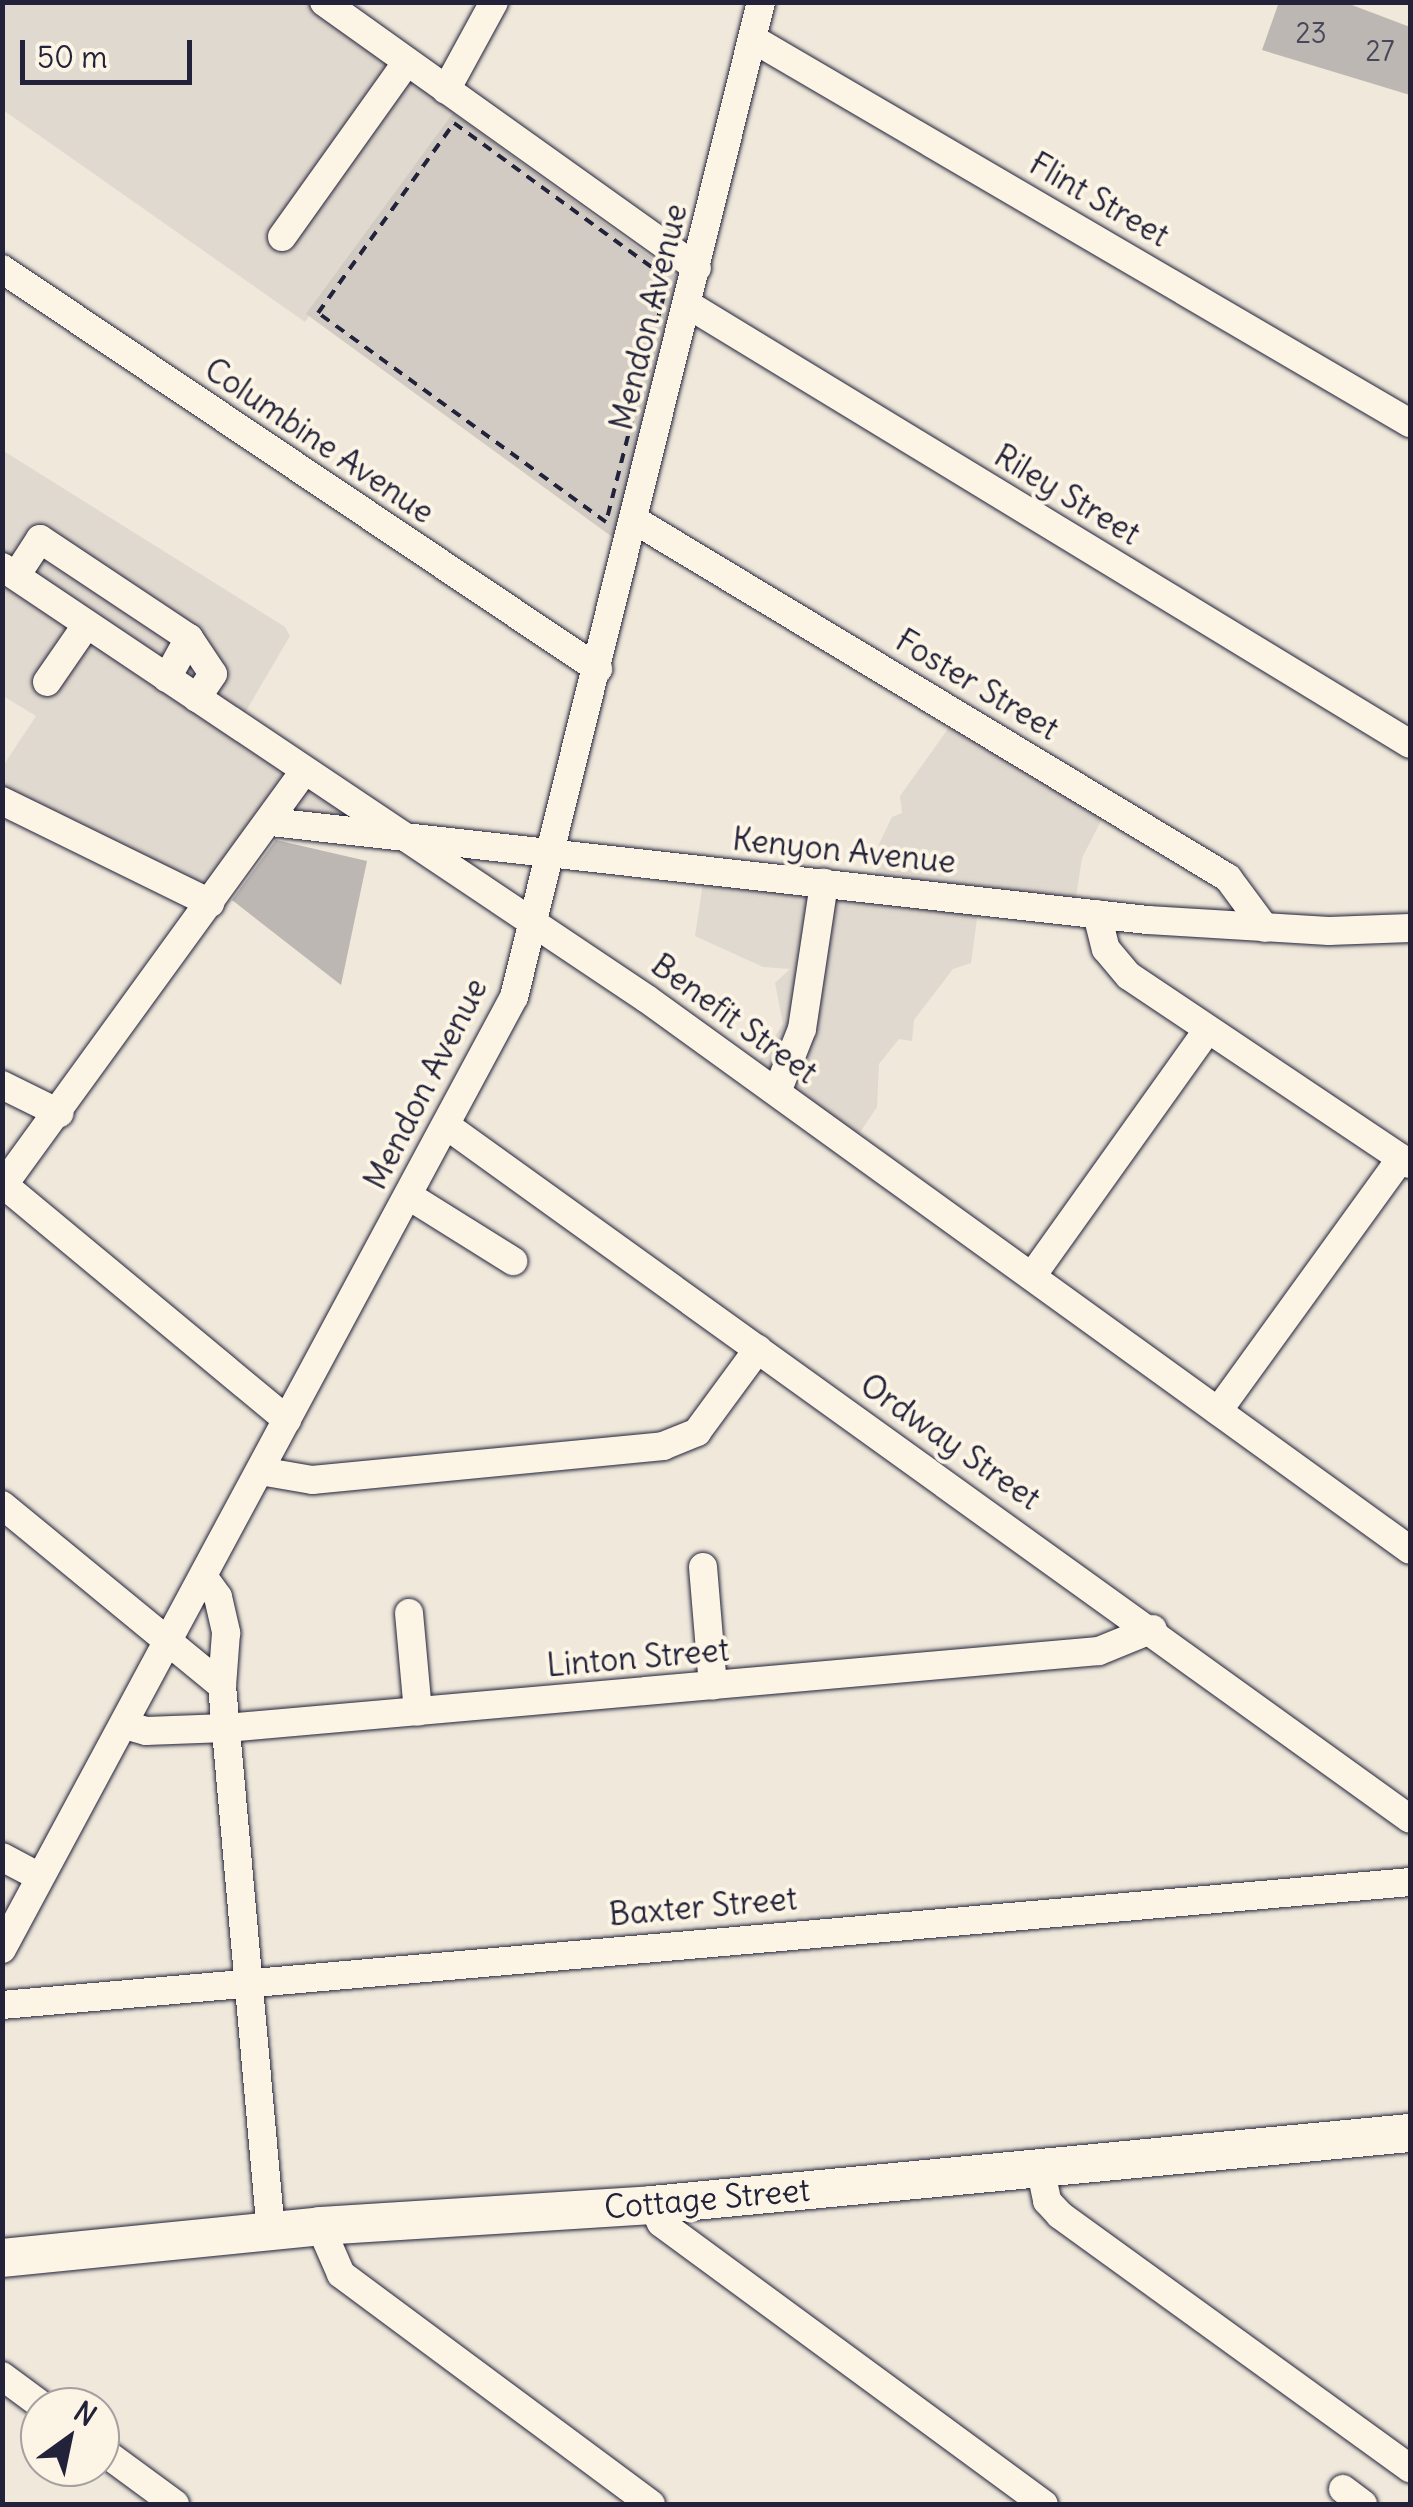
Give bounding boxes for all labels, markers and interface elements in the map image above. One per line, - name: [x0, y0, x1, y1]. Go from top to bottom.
- house number: 23: [1295, 16, 1327, 50]
- scale bar: [25, 20, 198, 82]
- house number: 27: [1365, 34, 1395, 68]
- text: 50 m: [37, 38, 107, 76]
- street label: Flint Street: [1023, 145, 1175, 255]
- street label: Mendon Avenue: [602, 200, 696, 434]
- street label: Columbine Avenue: [197, 350, 441, 532]
- street label: Riley Street: [987, 437, 1147, 553]
- street label: Foster Street: [889, 621, 1065, 749]
- street label: Kenyon Avenue: [731, 820, 957, 882]
- street label: Benefit Street: [644, 946, 824, 1092]
- street label: Mendon Avenue: [356, 972, 496, 1196]
- street label: Ordway Street: [853, 1366, 1047, 1518]
- street label: Linton Street: [545, 1631, 731, 1685]
- street label: Baxter Street: [607, 1880, 799, 1934]
- street label: Cottage Street: [603, 2171, 811, 2227]
- north arrow: [20, 2387, 120, 2487]
- text: N: [67, 2393, 103, 2434]

